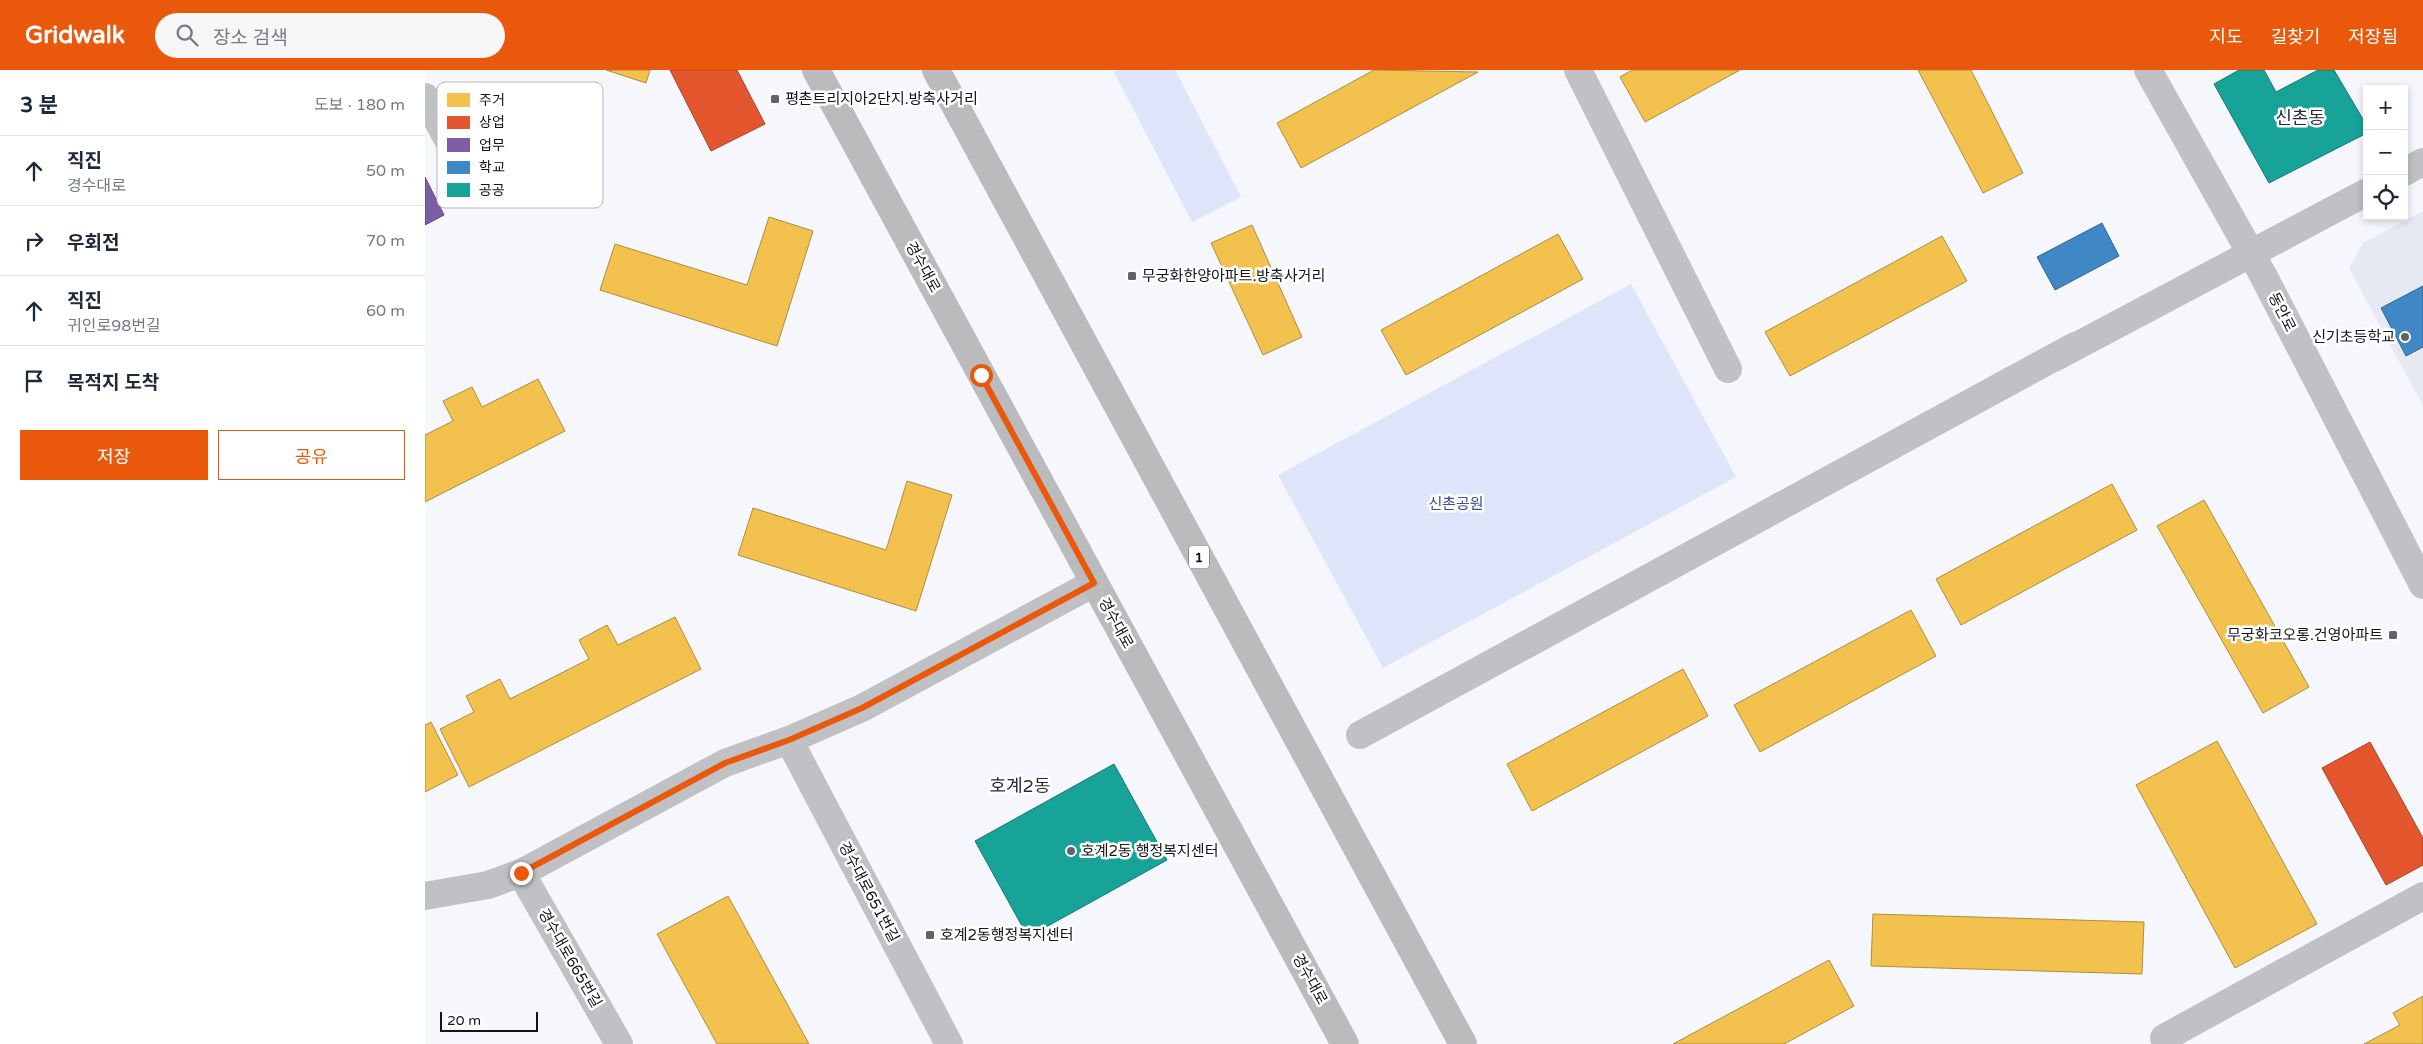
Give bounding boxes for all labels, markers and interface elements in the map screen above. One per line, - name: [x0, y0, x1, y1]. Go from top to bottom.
- search box: [155, 13, 505, 58]
- text: Gridwalk: [25, 21, 125, 50]
- icon: search: [173, 21, 201, 49]
- text: 지도: [2210, 26, 2243, 48]
- text: 길찾기: [2271, 26, 2320, 48]
- text: 저장됨: [2348, 26, 2398, 48]
- text: 장소 검색: [213, 27, 288, 49]
- legend: [437, 82, 603, 208]
- map controls: [2363, 85, 2408, 220]
- button: +: [2363, 85, 2408, 130]
- place label: 평촌트리지아2단지.방축사거리: [785, 90, 978, 108]
- text: 주거: [479, 92, 505, 109]
- text: 3 분: [20, 93, 58, 118]
- marker: 평촌트리지아2단지.방축사거리: [769, 93, 781, 105]
- text: 도보 · 180 m: [314, 95, 405, 115]
- district label: 신촌동: [2275, 107, 2325, 129]
- text: 상업: [479, 114, 505, 131]
- button: −: [2363, 130, 2408, 175]
- text: 업무: [479, 137, 505, 154]
- text: 직진: [67, 150, 102, 172]
- icon: ahead: [20, 157, 48, 185]
- text: 학교: [479, 159, 505, 176]
- text: 50 m: [366, 161, 405, 181]
- button: locate: [2363, 175, 2408, 220]
- text: 경수대로: [67, 176, 126, 196]
- text: 공공: [479, 182, 505, 199]
- icon: right: [20, 227, 48, 255]
- text: 70 m: [366, 231, 405, 251]
- text: 우회전: [67, 232, 119, 254]
- street label: 경수대로: [902, 238, 944, 296]
- place label: 무궁화한양아파트.방축사거리: [1142, 267, 1325, 285]
- marker: 무궁화한양아파트.방축사거리: [1126, 270, 1138, 282]
- street label: 동안로: [2265, 289, 2299, 335]
- text: 직진: [67, 290, 102, 312]
- icon: ahead: [20, 297, 48, 325]
- text: 60 m: [366, 301, 405, 321]
- text: 귀인로98번길: [67, 316, 161, 336]
- place label: 신기초등학교: [2312, 328, 2395, 346]
- marker: 신기초등학교: [2399, 331, 2411, 343]
- route start: [970, 364, 993, 387]
- icon: arrive: [20, 367, 48, 395]
- text: 목적지 도착: [67, 372, 159, 394]
- button: 저장: [20, 430, 208, 480]
- button: 공유: [218, 430, 405, 480]
- park label: 신촌공원: [1428, 495, 1484, 513]
- road number: 1: [1189, 546, 1209, 568]
- street label: 경수대로: [1095, 594, 1137, 652]
- place label: 무궁화코오롱.건영아파트: [2227, 626, 2383, 644]
- marker: 무궁화코오롱.건영아파트: [2387, 629, 2399, 641]
- district label: 호계2동: [990, 775, 1050, 797]
- street label: 경수대로651번길: [835, 839, 903, 945]
- place label: 호계2동 행정복지센터: [1081, 842, 1219, 860]
- marker: 호계2동 행정복지센터: [1065, 845, 1077, 857]
- route end: [510, 862, 533, 885]
- street label: 경수대로665번길: [534, 905, 606, 1011]
- place label: 호계2동행정복지센터: [940, 926, 1074, 944]
- marker: 호계2동행정복지센터: [924, 929, 936, 941]
- street label: 경수대로: [1289, 950, 1331, 1008]
- scale bar: [440, 1009, 537, 1032]
- text: 20 m: [447, 1012, 481, 1029]

